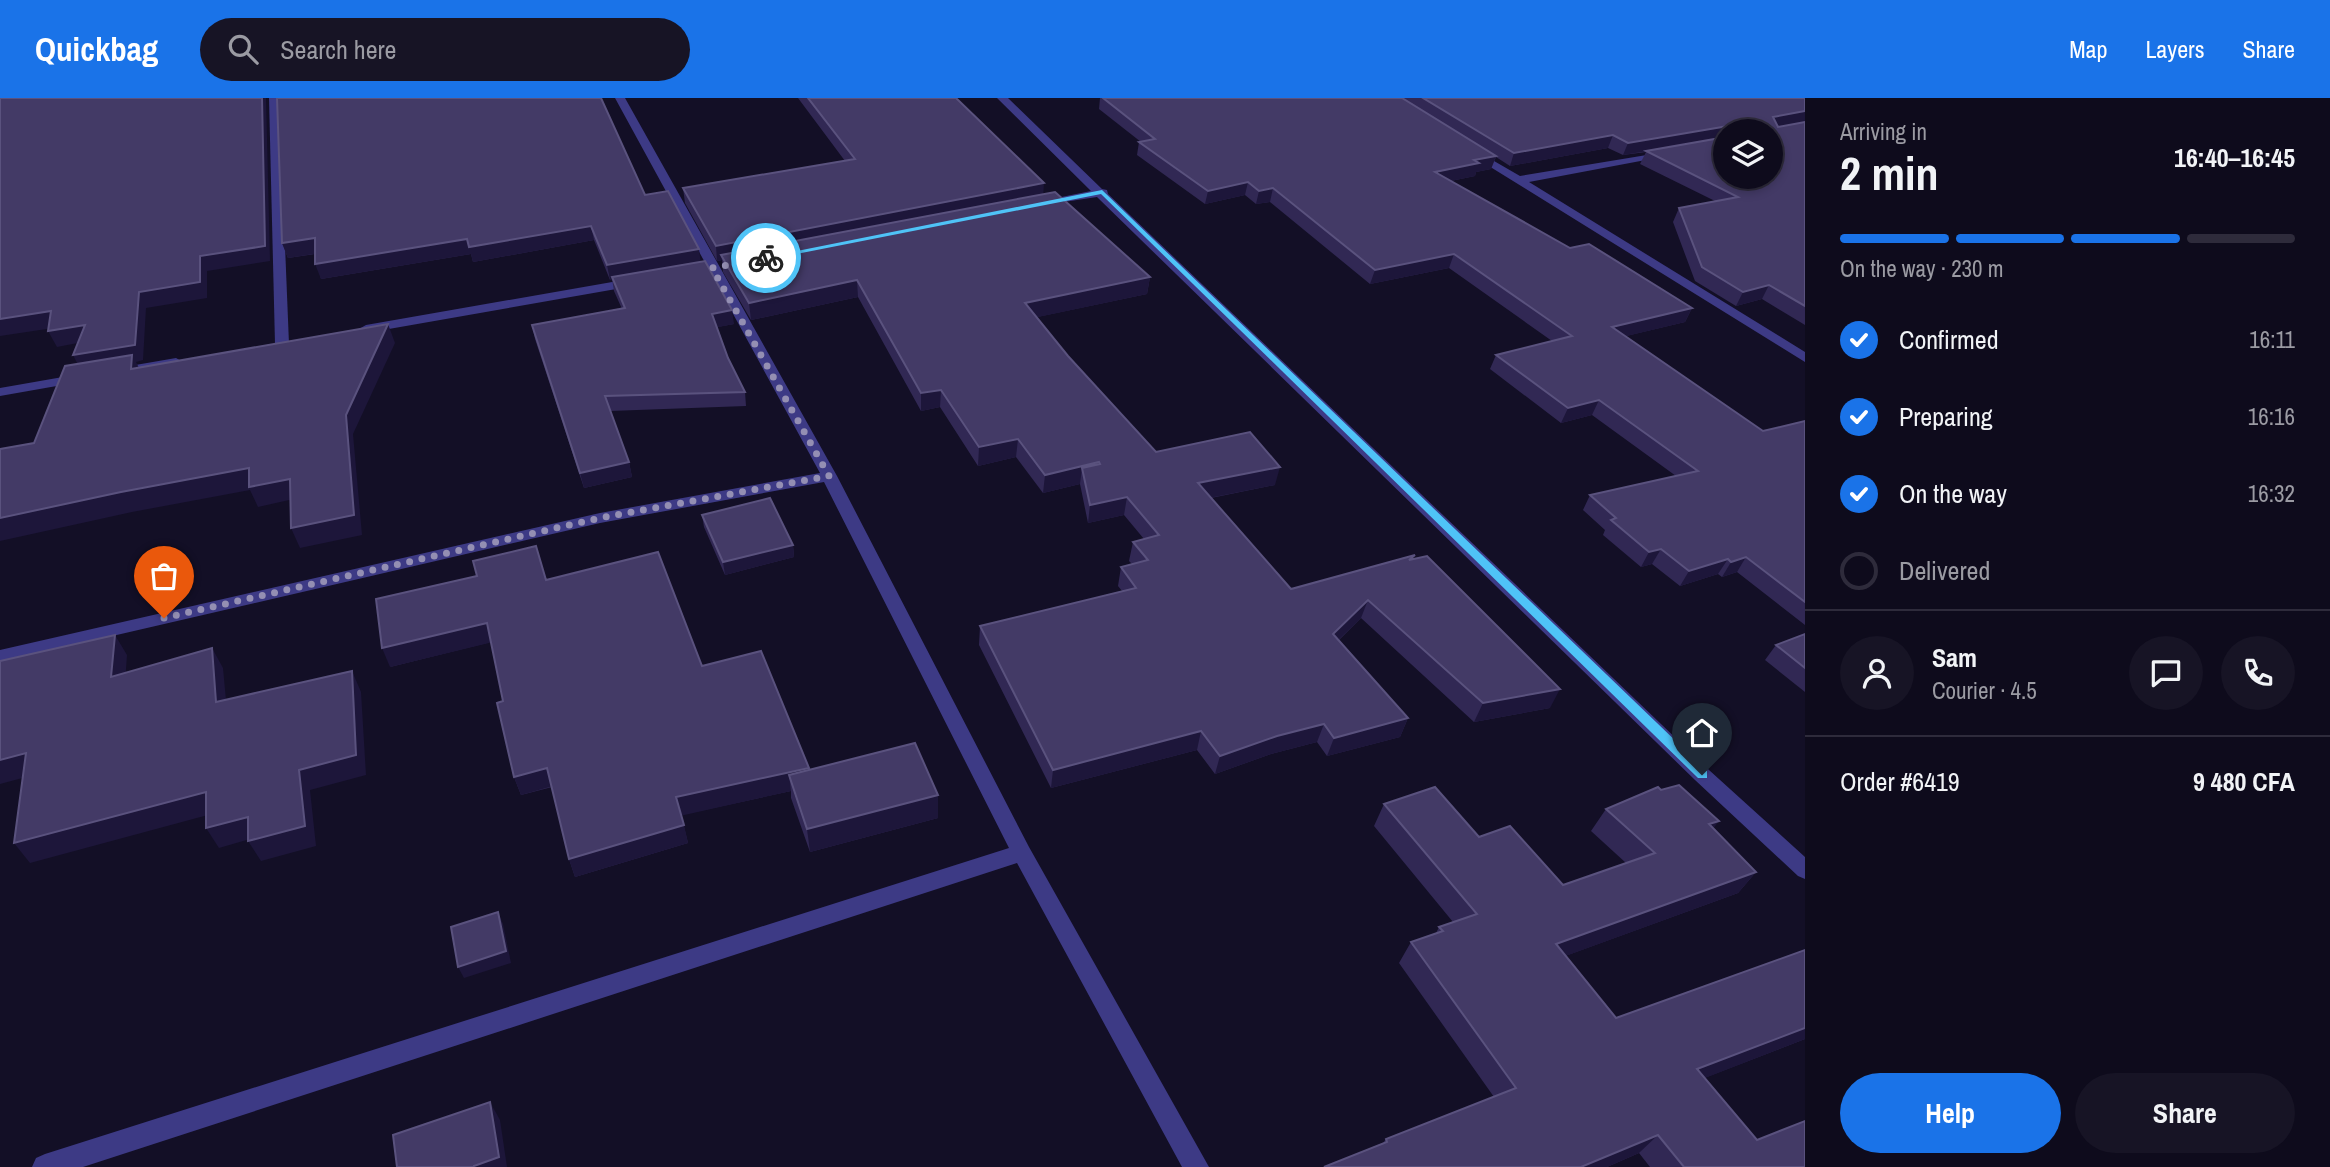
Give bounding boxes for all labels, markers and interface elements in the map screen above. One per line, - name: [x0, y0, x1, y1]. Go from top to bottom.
- search box: [200, 18, 690, 81]
- text: Quickbag: [35, 27, 158, 71]
- icon: search: [224, 30, 262, 68]
- text: Search here: [280, 32, 396, 67]
- text: Map: [2069, 33, 2107, 65]
- text: Layers: [2145, 33, 2204, 65]
- text: Share: [2242, 33, 2295, 65]
- text: Arriving in: [1840, 116, 1927, 147]
- map controls: [1713, 119, 1783, 189]
- button: layers: [1713, 119, 1783, 189]
- text: 16:40–16:45: [2174, 140, 2295, 175]
- text: 2 min: [1840, 142, 1939, 204]
- courier: [731, 223, 801, 293]
- icon: bike: [747, 239, 785, 277]
- text: On the way · 230 m: [1840, 253, 2004, 284]
- icon: check: [1840, 321, 1878, 359]
- text: Confirmed: [1899, 322, 1999, 357]
- text: 16:11: [2249, 324, 2295, 355]
- icon: check: [1840, 398, 1878, 436]
- text: Preparing: [1899, 399, 1993, 434]
- text: 16:16: [2248, 401, 2295, 432]
- icon: check: [1840, 475, 1878, 513]
- text: On the way: [1899, 476, 2007, 511]
- text: 16:32: [2248, 478, 2295, 509]
- pin: [134, 546, 194, 618]
- text: Delivered: [1899, 553, 1990, 588]
- icon: bag: [145, 557, 183, 595]
- button: person: [1840, 636, 1914, 710]
- button: chat: [2129, 636, 2203, 710]
- button: phone: [2221, 636, 2295, 710]
- text: Sam: [1932, 640, 1977, 675]
- text: Courier · 4.5: [1932, 675, 2037, 706]
- pin: [1672, 703, 1732, 775]
- icon: home: [1683, 714, 1721, 752]
- text: Order #6419: [1840, 764, 1960, 799]
- text: 9 480 CFA: [2193, 764, 2295, 799]
- button: Help: [1840, 1073, 2061, 1153]
- button: Share: [2075, 1073, 2295, 1153]

